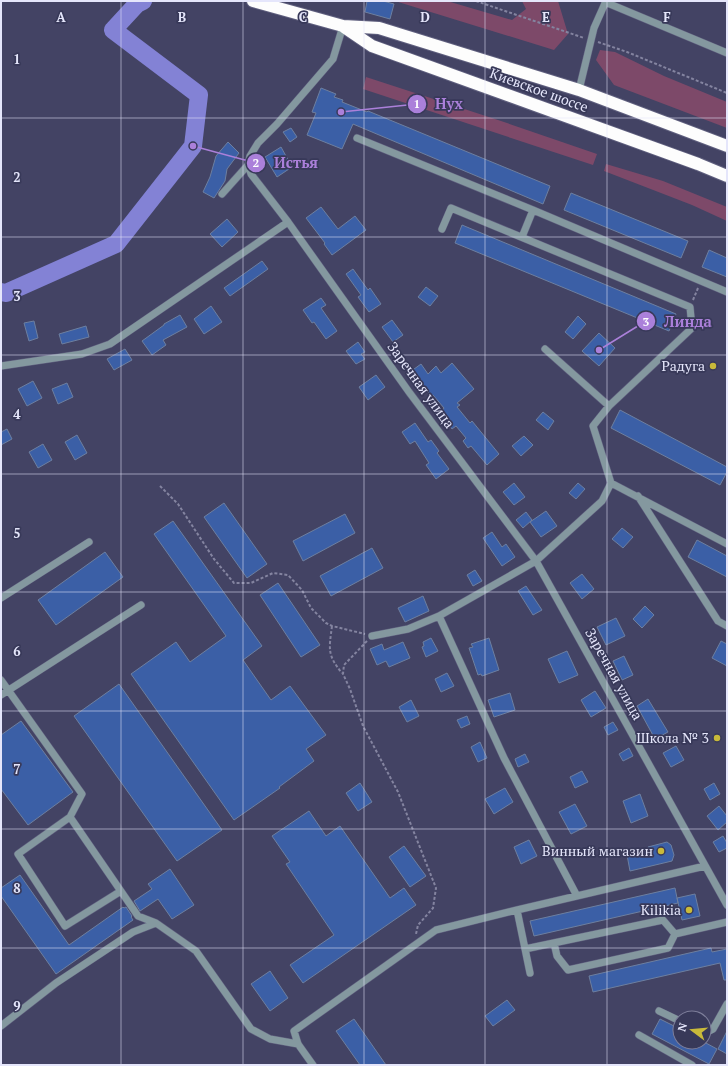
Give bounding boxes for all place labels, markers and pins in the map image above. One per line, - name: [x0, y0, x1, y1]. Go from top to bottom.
- callout: Нух: [407, 90, 471, 117]
- callout: Истья: [246, 150, 326, 177]
- callout: Линда: [636, 308, 720, 335]
- place label: Радуга: [661, 356, 705, 375]
- marker: Радуга: [708, 361, 718, 371]
- place label: Школа № 3: [636, 728, 709, 747]
- marker: Школа № 3: [712, 733, 722, 743]
- place label: Винный магазин: [542, 841, 653, 860]
- marker: Винный магазин: [656, 846, 666, 856]
- place label: Kilikia: [641, 900, 681, 919]
- marker: Kilikia: [684, 905, 694, 915]

